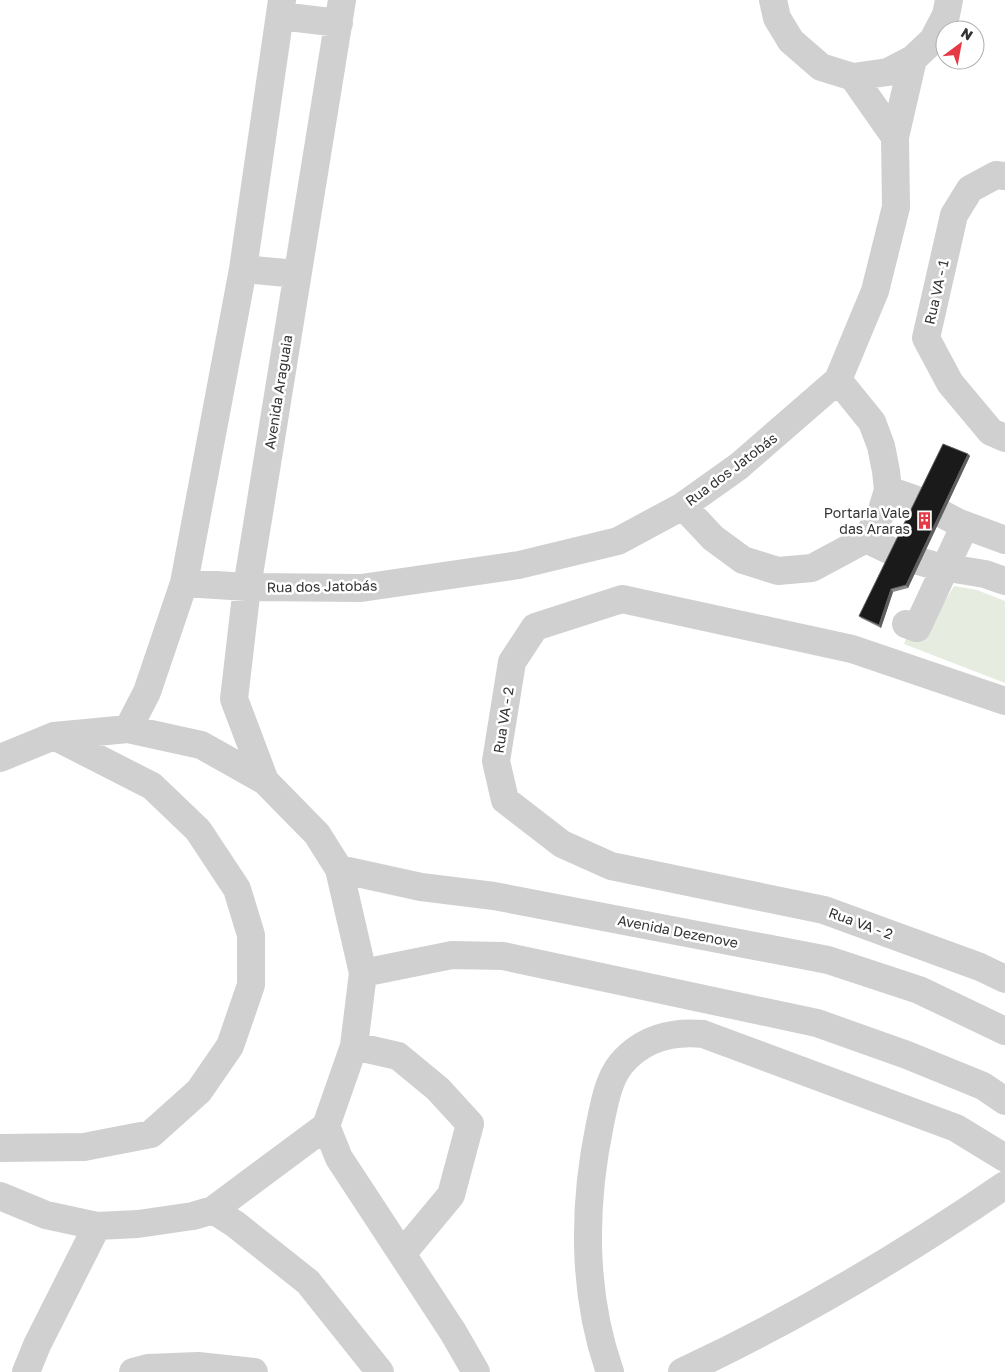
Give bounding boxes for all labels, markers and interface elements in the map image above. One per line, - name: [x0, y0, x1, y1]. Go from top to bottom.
- north arrow: [935, 20, 985, 70]
- text: N: [958, 24, 976, 44]
- street label: Rua VA - 1: [920, 258, 952, 326]
- street label: Avenida Araguaia: [261, 333, 295, 451]
- street label: Rua dos Jatobás: [682, 429, 780, 509]
- place label: Portaria Vale das Araras: [824, 504, 910, 537]
- building icon: Portaria Vale das Araras: [914, 510, 934, 530]
- street label: Rua dos Jatobás: [267, 577, 377, 595]
- street label: Rua VA - 2: [489, 686, 517, 754]
- street label: Rua VA - 2: [827, 904, 895, 942]
- street label: Avenida Dezenove: [616, 911, 740, 951]

